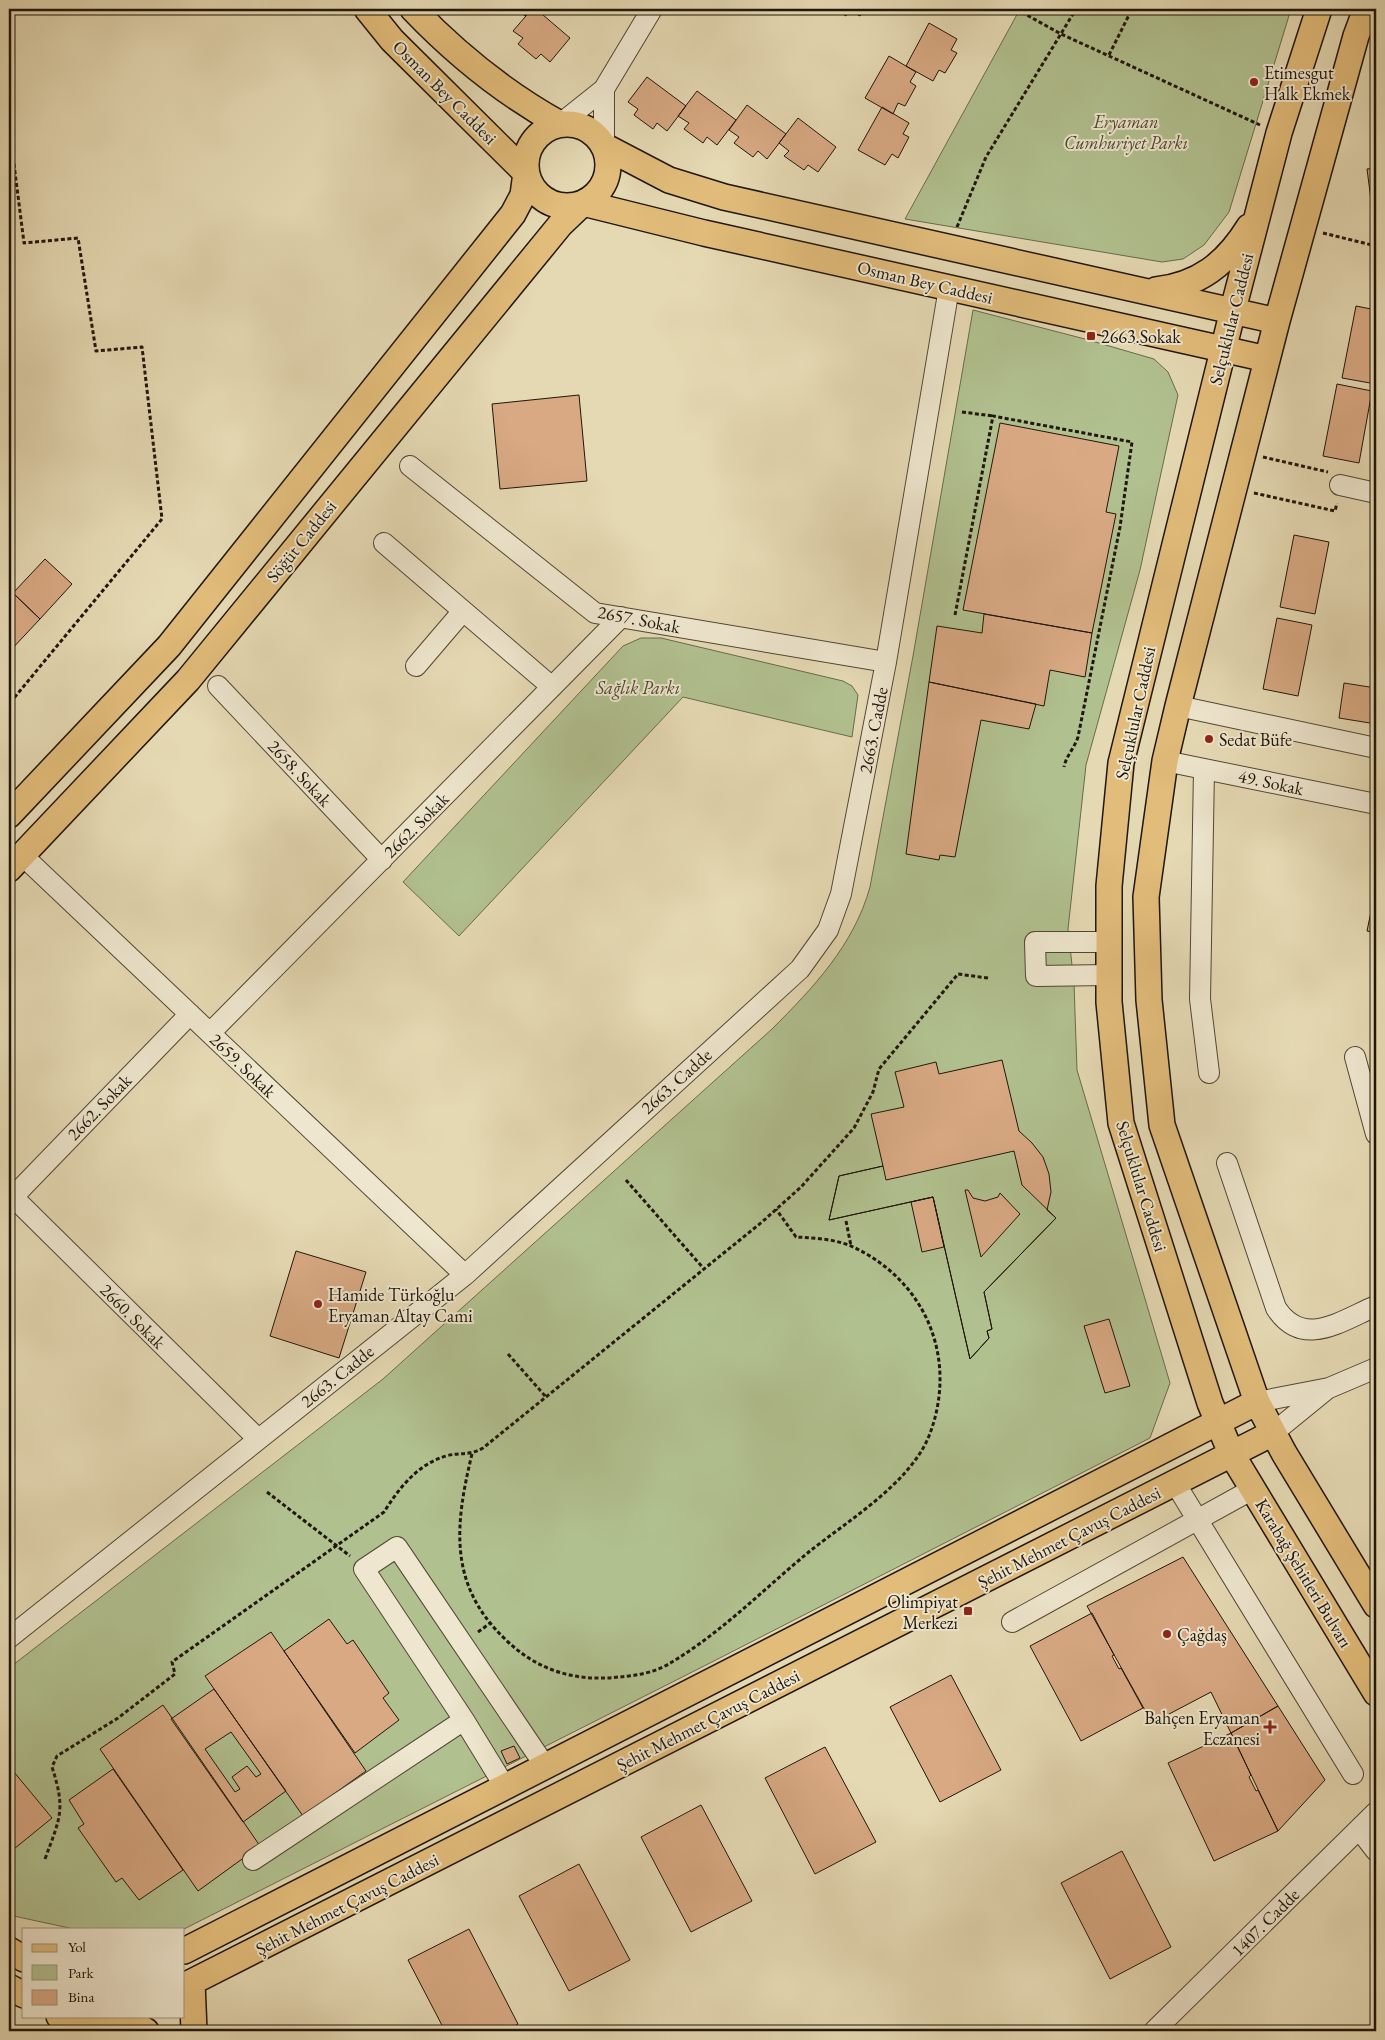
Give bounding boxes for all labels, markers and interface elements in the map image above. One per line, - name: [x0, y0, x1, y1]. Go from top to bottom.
- street label: Osman Bey Caddesi: [388, 35, 502, 149]
- place label: Etimesgut Halk Ekmek: [1264, 61, 1351, 105]
- marker: Etimesgut Halk Ekmek: [1248, 76, 1260, 88]
- park label: Eryaman Cumhuriyet Parkı: [1064, 110, 1188, 155]
- street label: Selçuklular Caddesi: [1203, 250, 1259, 387]
- street label: Osman Bey Caddesi: [855, 255, 996, 309]
- place label: 2663.Sokak: [1101, 325, 1181, 348]
- marker: 2663.Sokak: [1085, 330, 1097, 342]
- street label: Söğüt Caddesi: [261, 495, 342, 587]
- street label: 2657. Sokak: [596, 600, 683, 638]
- street label: Selçuklular Caddesi: [1110, 644, 1160, 782]
- park label: Sağlık Parkı: [595, 676, 680, 700]
- street label: 2663. Cadde: [853, 685, 893, 775]
- place label: Sedat Büfe: [1219, 728, 1292, 751]
- marker: Sedat Büfe: [1203, 733, 1215, 745]
- street label: 2658. Sokak: [263, 735, 337, 812]
- street label: 49. Sokak: [1236, 764, 1306, 800]
- street label: 2662. Sokak: [378, 787, 454, 863]
- street label: 2659. Sokak: [205, 1028, 281, 1103]
- street label: 2663. Cadde: [636, 1043, 716, 1119]
- street label: 2662. Sokak: [62, 1069, 137, 1145]
- street label: Selçuklular Caddesi: [1111, 1118, 1173, 1255]
- street label: 2660. Sokak: [95, 1278, 171, 1354]
- place label: Hamide Türkoğlu Eryaman Altay Cami: [328, 1283, 473, 1327]
- marker: Hamide Türkoğlu Eryaman Altay Cami: [312, 1298, 324, 1310]
- street label: 2663. Cadde: [296, 1340, 378, 1412]
- street label: Şehit Mehmet Çavuş Caddesi: [974, 1481, 1165, 1593]
- street label: Karabağ Şehitleri Bulvarı: [1250, 1494, 1358, 1652]
- place label: Olimpiyat Merkezi: [887, 1590, 959, 1634]
- marker: Olimpiyat Merkezi: [962, 1605, 974, 1617]
- place label: Çağdaş: [1177, 1623, 1227, 1646]
- marker: Çağdaş: [1161, 1628, 1173, 1640]
- street label: Şehit Mehmet Çavuş Caddesi: [613, 1664, 804, 1776]
- place label: Bahçen Eryaman Eczanesi: [1144, 1706, 1261, 1750]
- marker: Bahçen Eryaman Eczanesi: [1264, 1721, 1276, 1733]
- street label: Şehit Mehmet Çavuş Caddesi: [252, 1848, 443, 1960]
- street label: 1407. Cadde: [1226, 1883, 1304, 1961]
- legend: [22, 1928, 185, 2018]
- text: Yol: [68, 1937, 86, 1956]
- text: Park: [68, 1963, 95, 1982]
- text: Bina: [68, 1987, 94, 2006]

